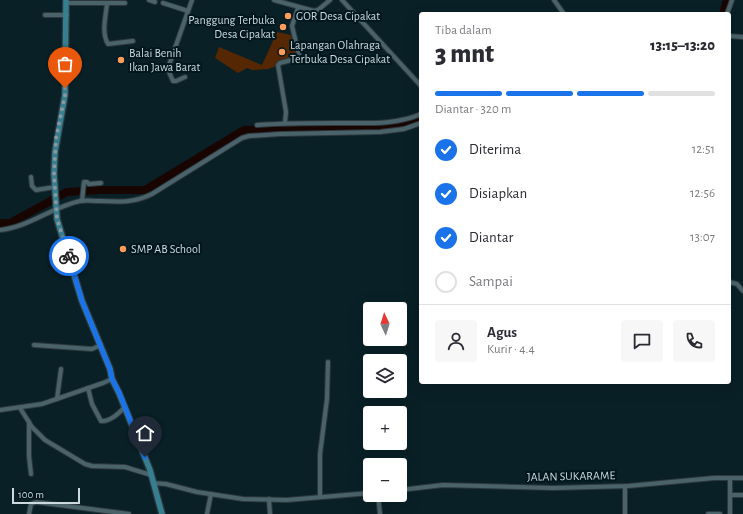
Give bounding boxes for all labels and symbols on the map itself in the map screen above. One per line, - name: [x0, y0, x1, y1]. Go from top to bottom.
- place label: GOR Desa Cipakat: [296, 10, 380, 22]
- marker: GOR Desa Cipakat: [283, 11, 293, 21]
- place label: Panggung Terbuka Desa Cipakat: [188, 14, 275, 40]
- marker: Panggung Terbuka Desa Cipakat: [278, 22, 288, 32]
- place label: Lapangan Olahraga Terbuka Desa Cipakat: [290, 39, 390, 65]
- pin: [48, 47, 82, 88]
- place label: Balai Benih Ikan Jawa Barat: [129, 47, 200, 73]
- marker: Lapangan Olahraga Terbuka Desa Cipakat: [277, 47, 287, 57]
- marker: Balai Benih Ikan Jawa Barat: [116, 55, 126, 65]
- courier: [49, 236, 89, 276]
- place label: SMP AB School: [131, 243, 201, 255]
- marker: SMP AB School: [118, 244, 128, 254]
- north arrow: [363, 302, 407, 346]
- pin: [128, 416, 162, 457]
- street label: JALAN SUKARAME: [527, 469, 615, 483]
- scale bar: [12, 486, 80, 505]

